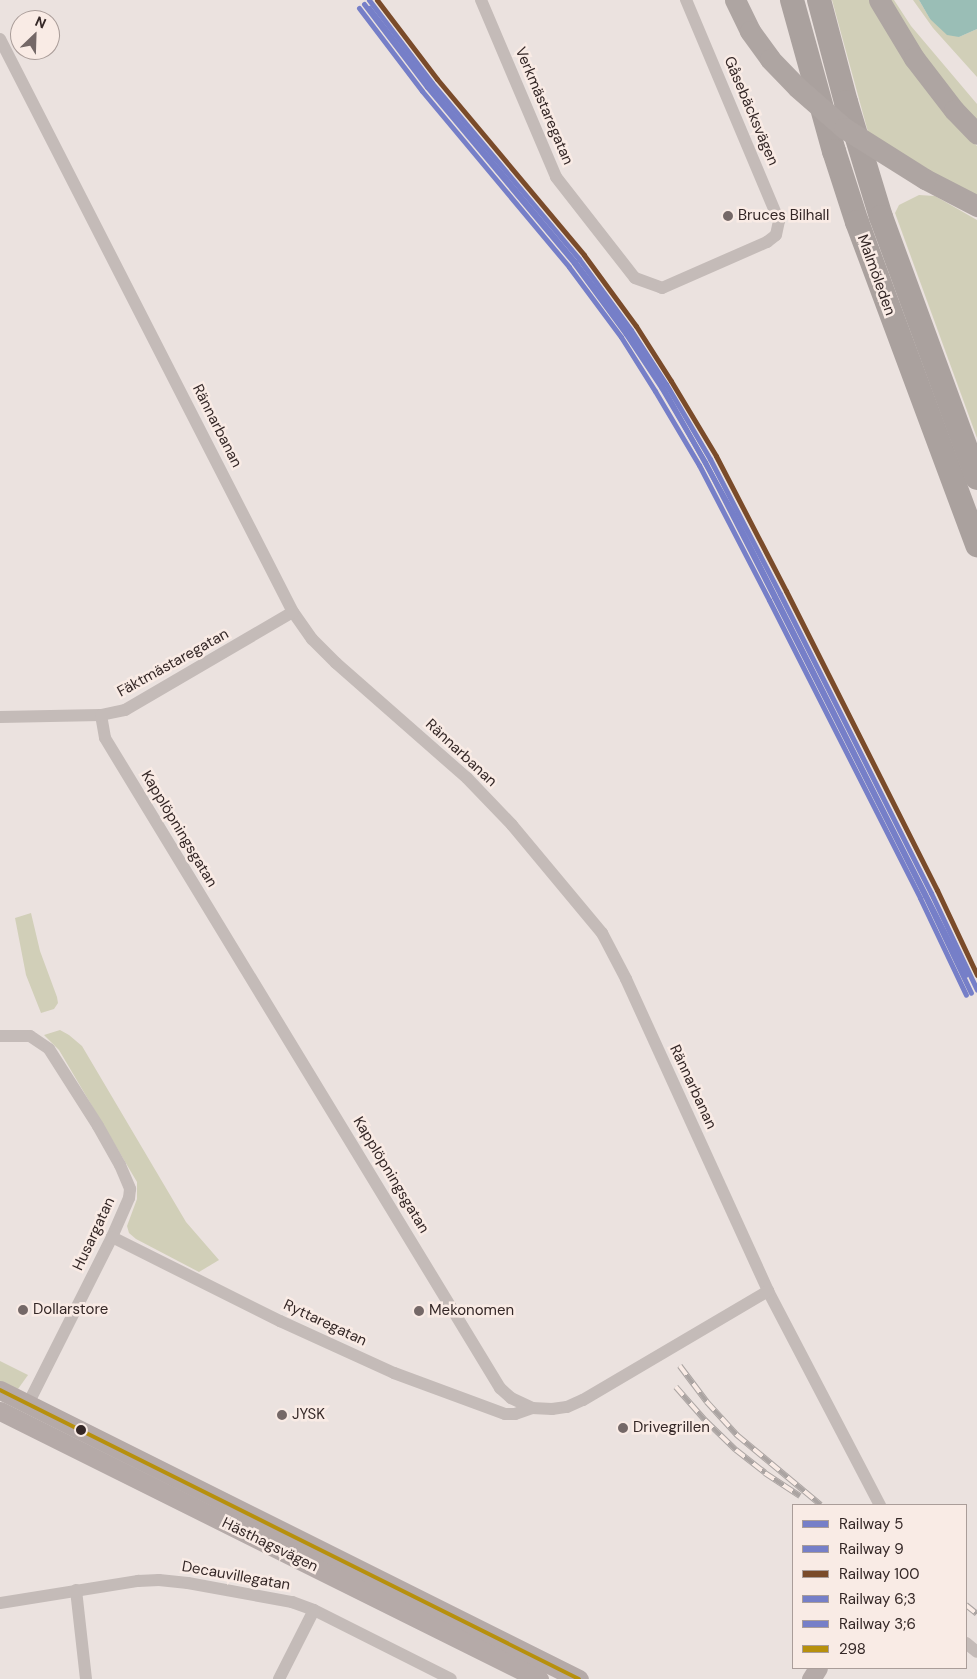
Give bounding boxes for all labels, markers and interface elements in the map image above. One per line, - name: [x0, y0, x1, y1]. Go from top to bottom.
- north arrow: [10, 10, 60, 60]
- text: N: [32, 12, 49, 33]
- street label: Verkmästaregatan: [511, 44, 577, 168]
- street label: Gåsebäcksvägen: [720, 54, 782, 168]
- place label: Bruces Bilhall: [738, 207, 829, 225]
- marker: Bruces Bilhall: [722, 210, 734, 222]
- street label: Malmöleden: [853, 232, 899, 318]
- street label: Rännarbanan: [188, 381, 246, 471]
- street label: Fäktmästaregatan: [114, 625, 232, 701]
- street label: Rännarbanan: [422, 715, 500, 791]
- street label: Kapplöpningsgatan: [137, 767, 221, 891]
- street label: Rännarbanan: [666, 1042, 720, 1132]
- street label: Kapplöpningsgatan: [349, 1113, 433, 1237]
- street label: Husargatan: [69, 1194, 119, 1274]
- street label: Ryttaregatan: [280, 1296, 370, 1350]
- place label: Dollarstore: [33, 1301, 108, 1319]
- place label: Mekonomen: [429, 1302, 514, 1320]
- marker: Dollarstore: [17, 1304, 29, 1316]
- marker: Mekonomen: [413, 1305, 425, 1317]
- place label: JYSK: [292, 1406, 325, 1424]
- marker: JYSK: [276, 1409, 288, 1421]
- place label: Drivegrillen: [633, 1419, 710, 1437]
- marker: Drivegrillen: [617, 1422, 629, 1434]
- unlabelled marker: [76, 1425, 86, 1435]
- legend: [792, 1504, 967, 1669]
- street label: Hästhagsvägen: [219, 1514, 321, 1576]
- text: Railway 5: [839, 1514, 903, 1534]
- text: Railway 9: [839, 1539, 904, 1559]
- street label: Decauvillegatan: [180, 1558, 292, 1594]
- text: Railway 100: [839, 1564, 919, 1584]
- text: Railway 6;3: [839, 1589, 916, 1609]
- text: Railway 3;6: [839, 1614, 916, 1634]
- text: 298: [839, 1639, 866, 1659]

